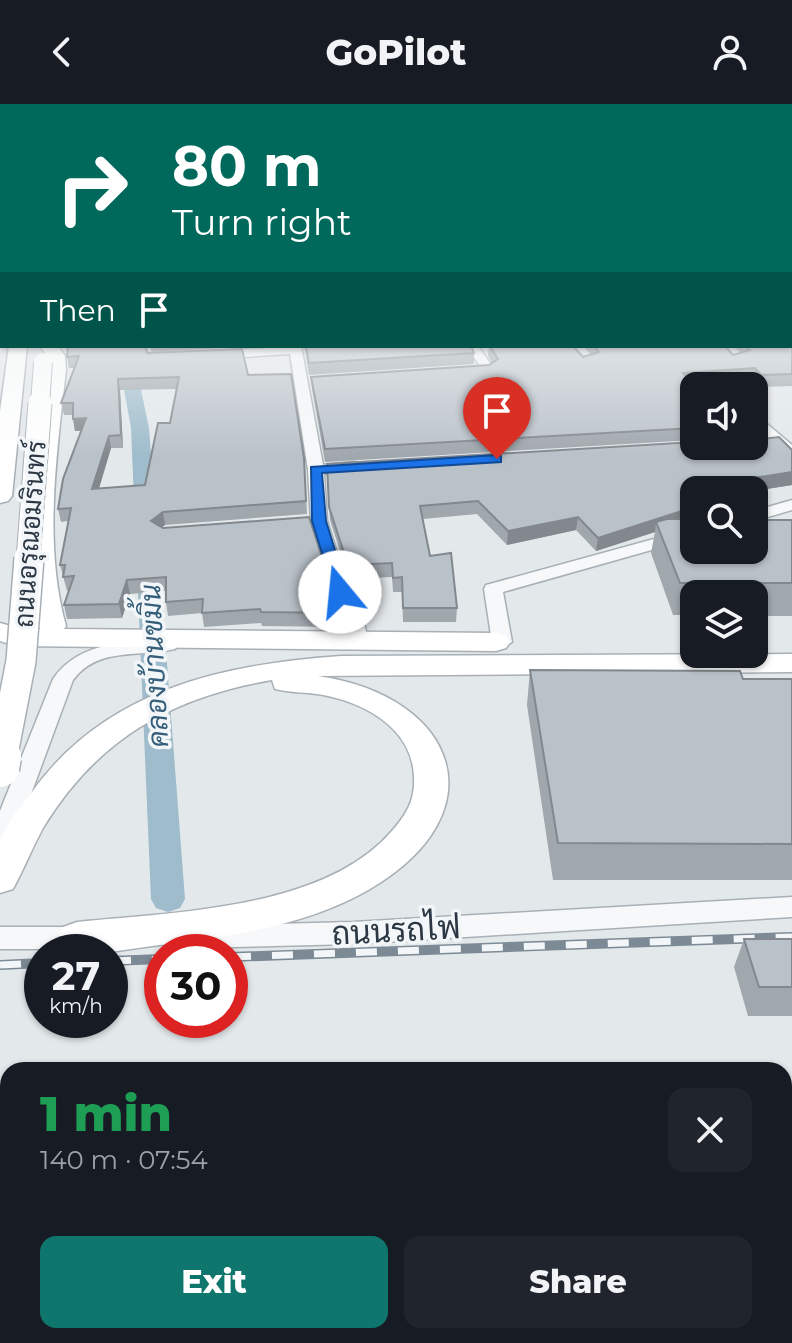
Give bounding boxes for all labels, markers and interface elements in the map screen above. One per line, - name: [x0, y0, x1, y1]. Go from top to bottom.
- icon: back: [40, 30, 84, 74]
- text: GoPilot: [326, 30, 466, 74]
- icon: person: [708, 30, 752, 74]
- text: 80 m: [172, 132, 322, 200]
- icon: right: [40, 136, 144, 240]
- text: Turn right: [172, 200, 352, 244]
- icon: arrive: [132, 288, 176, 332]
- text: Then: [40, 292, 116, 329]
- map controls: [680, 372, 768, 668]
- button: sound: [680, 372, 768, 460]
- pin: [463, 377, 531, 459]
- icon: arrive: [475, 389, 519, 433]
- street label: ถนนอรุณอมรินทร์: [6, 439, 55, 629]
- button: search: [680, 476, 768, 564]
- position arrow: [298, 550, 382, 634]
- button: layers: [680, 580, 768, 668]
- water label: คลองบ้านขมิ้น: [126, 583, 175, 749]
- street label: ถนนรถไฟ: [331, 906, 461, 953]
- speed limit sign: 30: [144, 934, 248, 1038]
- text: 27: [52, 951, 100, 1000]
- text: km/h: [49, 994, 103, 1018]
- text: 1 min: [40, 1085, 172, 1143]
- button: close: [668, 1088, 752, 1172]
- text: 140 m · 07:54: [40, 1144, 208, 1176]
- button: Exit: [40, 1236, 388, 1328]
- button: Share: [404, 1236, 752, 1328]

